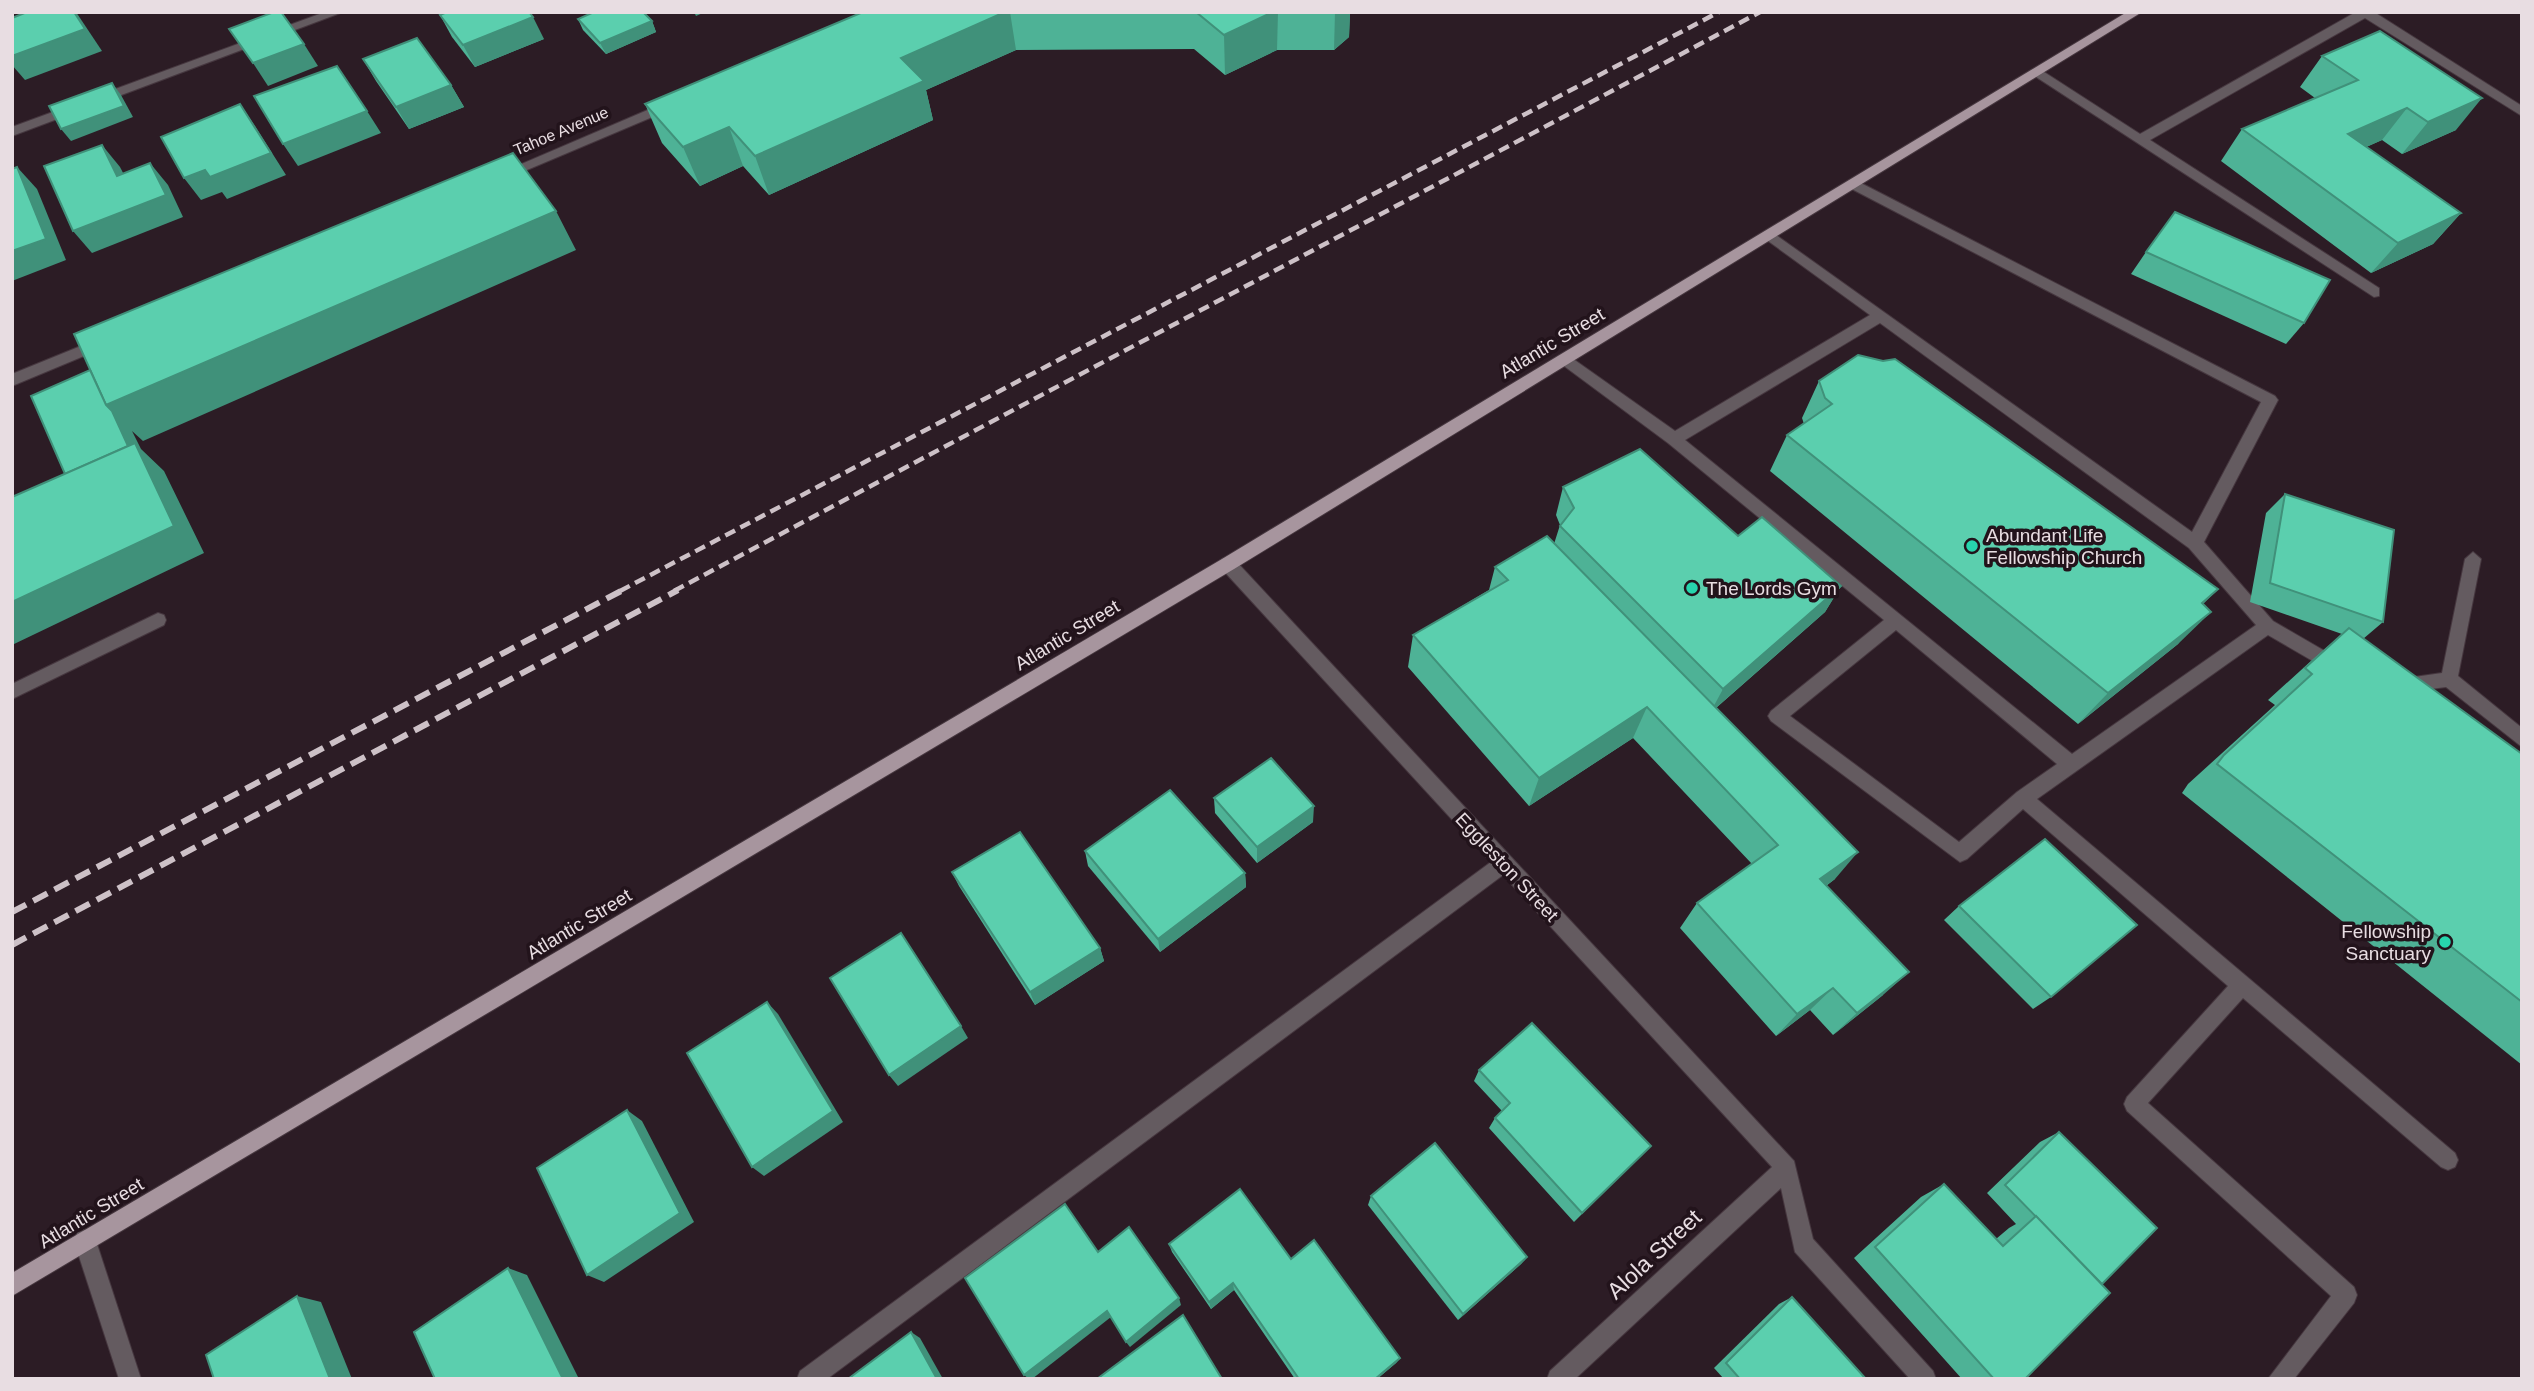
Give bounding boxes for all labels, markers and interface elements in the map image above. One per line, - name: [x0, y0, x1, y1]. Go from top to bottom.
- street label: Tahoe Avenue: [511, 103, 611, 159]
- street label: Atlantic Street: [1496, 303, 1609, 382]
- place label: Abundant Life Fellowship Church: [1986, 525, 2142, 568]
- marker: Abundant Life Fellowship Church: [1964, 538, 1980, 554]
- place label: The Lords Gym: [1706, 578, 1837, 599]
- marker: The Lords Gym: [1684, 580, 1700, 596]
- street label: Atlantic Street: [1011, 595, 1124, 674]
- street label: Eggleston Street: [1451, 808, 1563, 926]
- street label: Atlantic Street: [523, 884, 636, 963]
- place label: Fellowship Sanctuary: [2341, 921, 2431, 964]
- marker: Fellowship Sanctuary: [2437, 934, 2453, 950]
- street label: Atlantic Street: [35, 1173, 148, 1252]
- street label: Alola Street: [1602, 1204, 1707, 1304]

